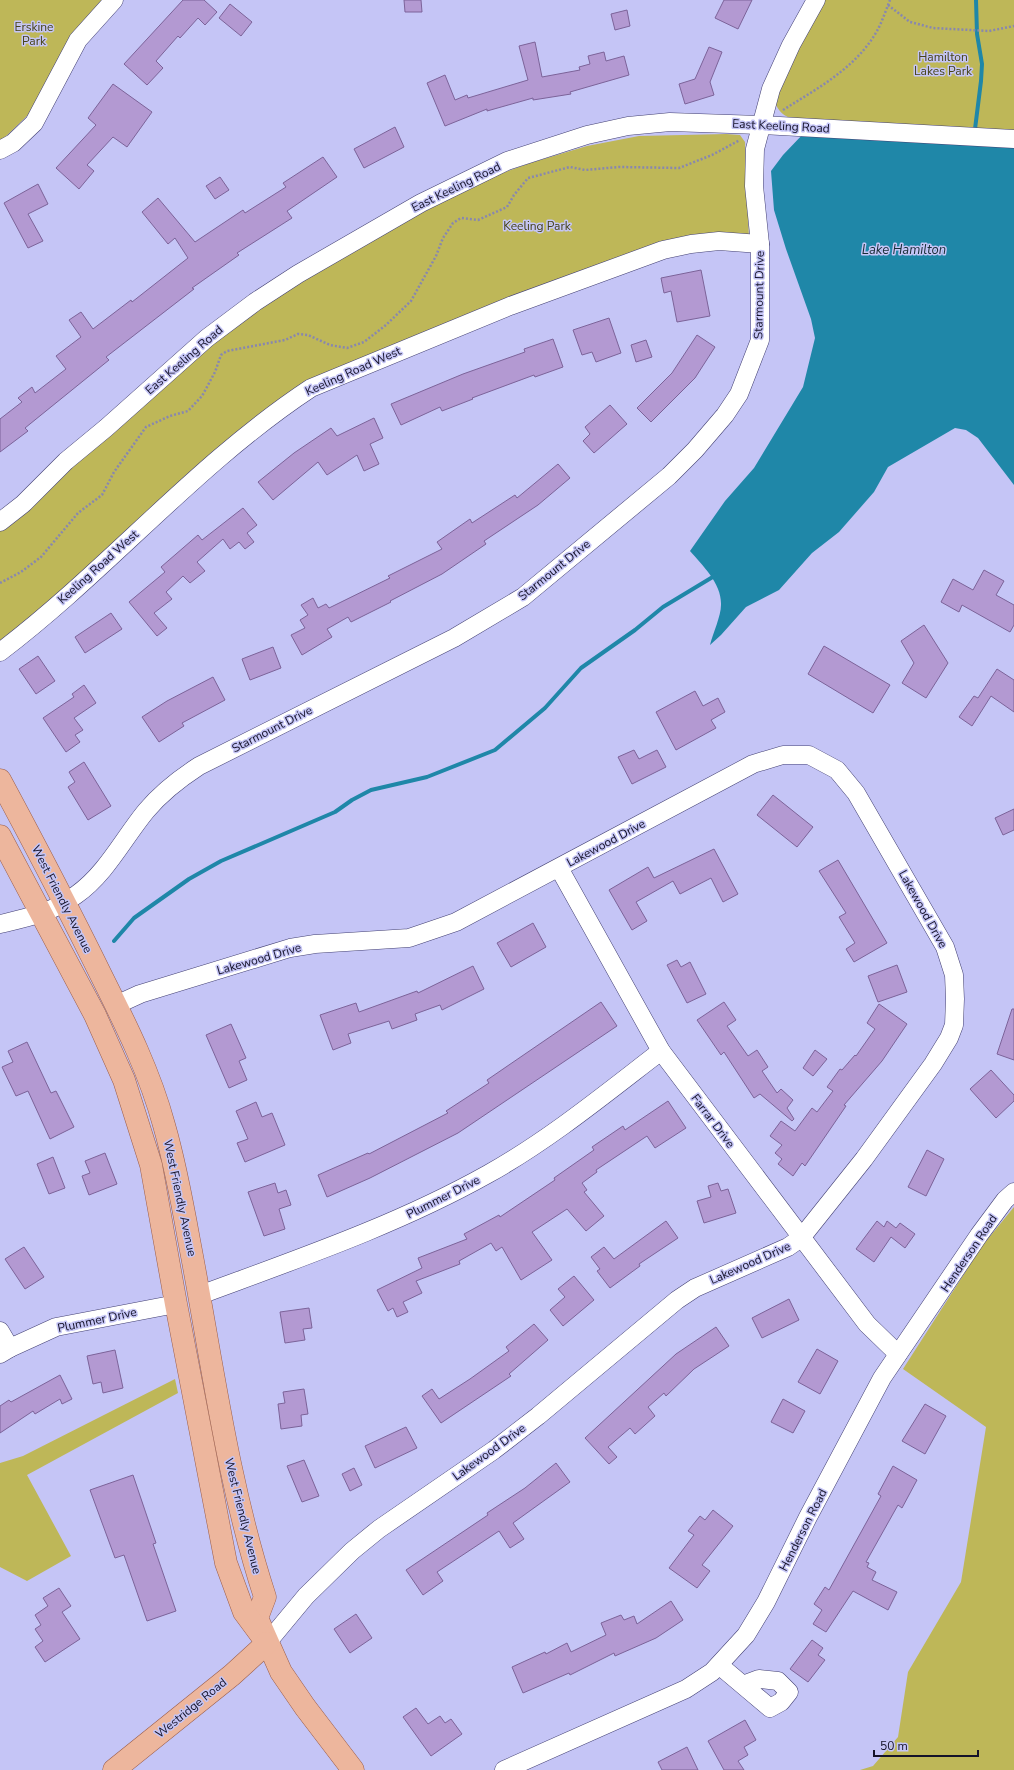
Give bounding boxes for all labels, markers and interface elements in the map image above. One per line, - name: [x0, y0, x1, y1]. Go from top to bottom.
- park label: Erskine Park: [15, 19, 54, 49]
- park label: Hamilton Lakes Park: [914, 49, 973, 79]
- street label: East Keeling Road: [732, 115, 830, 137]
- street label: East Keeling Road: [409, 158, 503, 216]
- park label: Keeling Park: [503, 218, 572, 234]
- water label: Lake Hamilton: [862, 241, 946, 259]
- street label: Starmount Drive: [750, 251, 768, 339]
- street label: East Keeling Road: [142, 322, 226, 398]
- street label: Keeling Road West: [303, 342, 404, 399]
- street label: Keeling Road West: [54, 526, 142, 607]
- street label: Starmount Drive: [515, 536, 593, 604]
- street label: Starmount Drive: [229, 702, 315, 756]
- street label: Lakewood Drive: [564, 816, 648, 870]
- street label: West Friendly Avenue: [28, 842, 96, 956]
- street label: Lakewood Drive: [895, 867, 951, 951]
- street label: Lakewood Drive: [215, 939, 303, 979]
- street label: Farrar Drive: [688, 1091, 738, 1151]
- street label: West Friendly Avenue: [160, 1138, 200, 1258]
- street label: Plummer Drive: [403, 1172, 483, 1222]
- street label: Henderson Road: [937, 1211, 1001, 1295]
- street label: Lakewood Drive: [707, 1238, 793, 1288]
- street label: Plummer Drive: [56, 1304, 138, 1336]
- street label: Lakewood Drive: [449, 1420, 529, 1484]
- street label: West Friendly Avenue: [221, 1456, 265, 1576]
- street label: Henderson Road: [775, 1486, 831, 1574]
- street label: Westridge Road: [152, 1674, 230, 1742]
- scale bar: [874, 1732, 978, 1758]
- text: 50 m: [880, 1738, 908, 1754]

